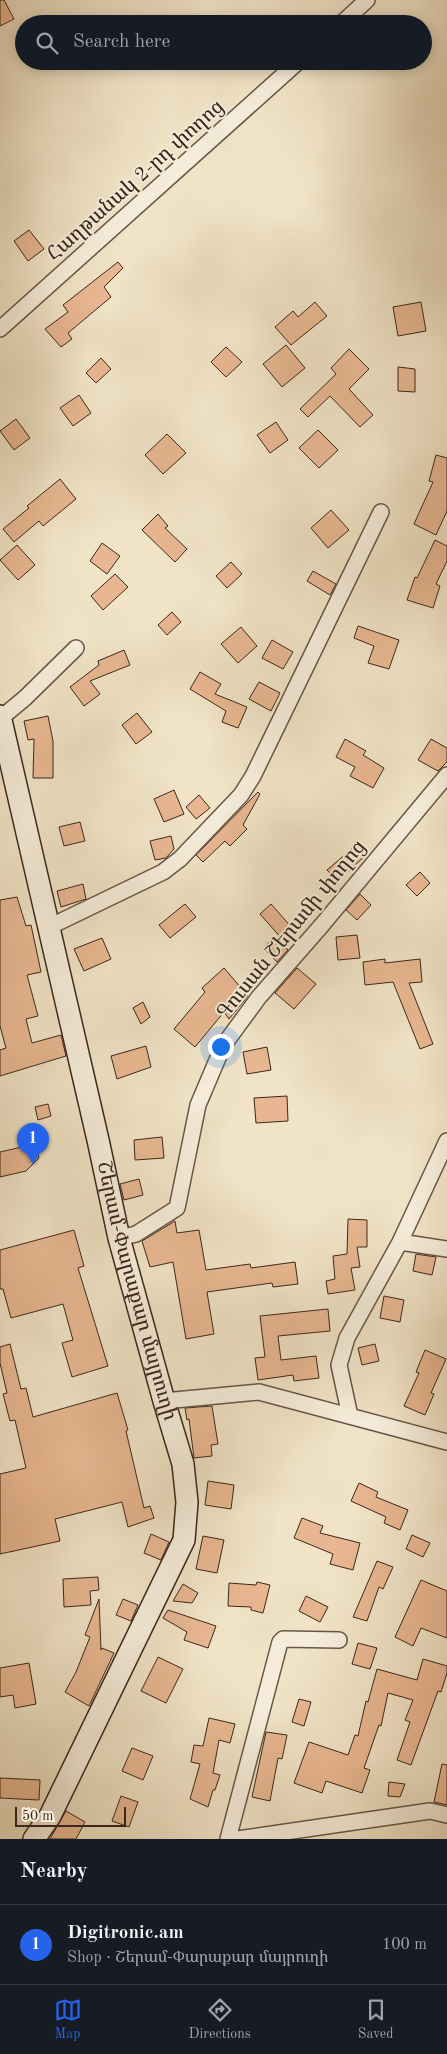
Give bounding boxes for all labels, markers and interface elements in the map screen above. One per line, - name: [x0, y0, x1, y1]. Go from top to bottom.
- search box: [15, 15, 432, 70]
- icon: search: [33, 29, 61, 57]
- text: Search here: [73, 33, 170, 52]
- street label: Հաղթանակ 2-րդ փողոց: [44, 97, 228, 265]
- street label: Գուսան Շերամի փողոց: [214, 837, 370, 1023]
- your location: [208, 1034, 234, 1060]
- pin: 1: [17, 1123, 49, 1164]
- street label: Շերամ-Փարաքար մայրուղի: [93, 1160, 179, 1423]
- scale bar: [15, 1804, 126, 1827]
- text: 50 m: [22, 1809, 53, 1823]
- text: Nearby: [20, 1861, 88, 1882]
- text: Digitronic.am: [67, 1924, 184, 1943]
- text: 1: [31, 1937, 41, 1953]
- text: 100 m: [382, 1937, 427, 1953]
- text: Shop · Շերամ-Փարաքար մայրուղի: [67, 1950, 328, 1966]
- tab: Map: [54, 1996, 82, 2043]
- tab: Directions: [189, 1996, 251, 2043]
- tab: Saved: [358, 1996, 393, 2043]

